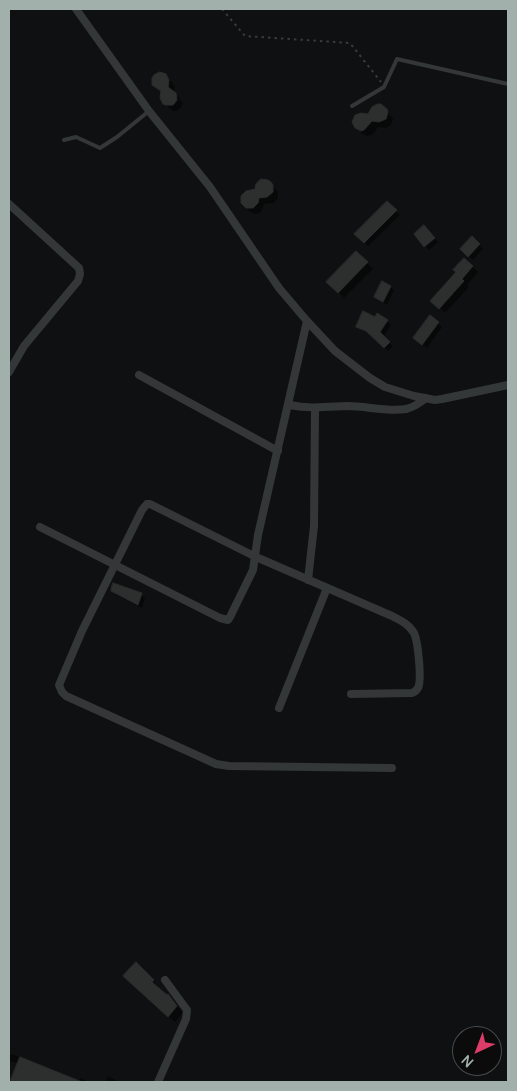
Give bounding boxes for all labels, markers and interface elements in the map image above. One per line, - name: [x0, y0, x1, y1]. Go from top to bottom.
- north arrow: [452, 1026, 502, 1076]
- text: N: [457, 1051, 477, 1072]

